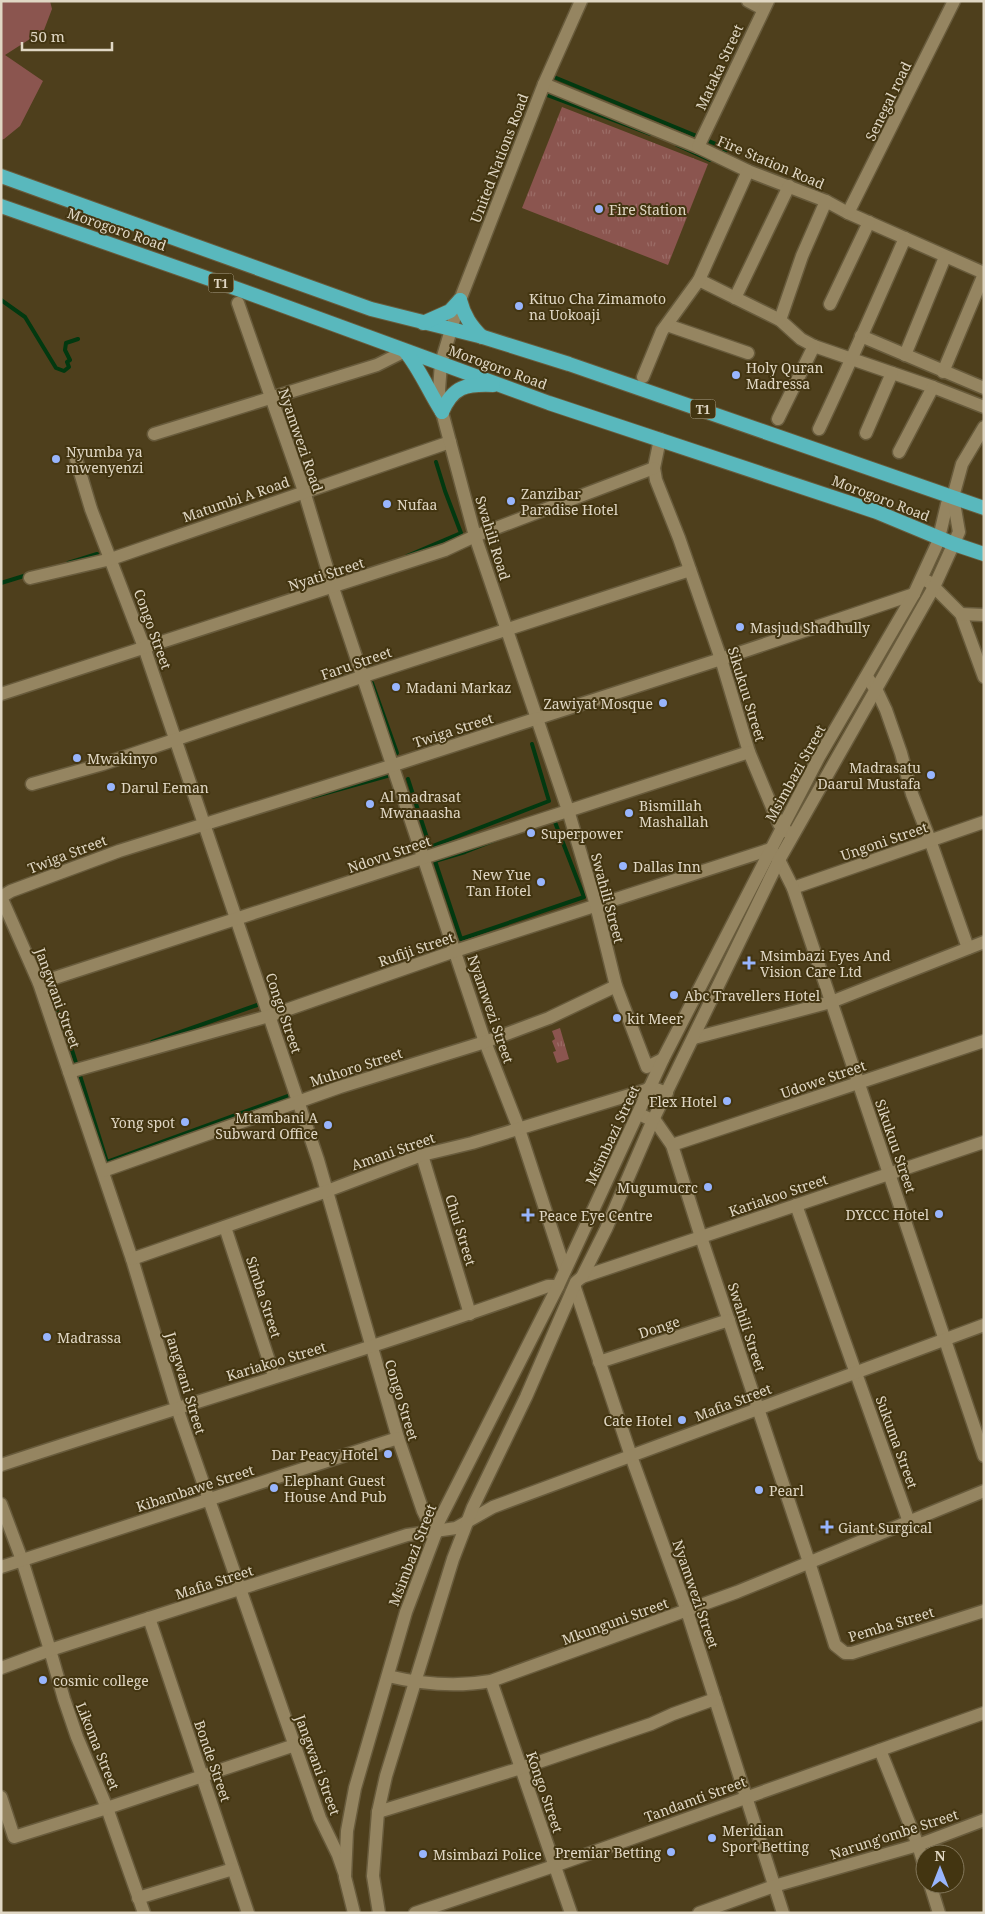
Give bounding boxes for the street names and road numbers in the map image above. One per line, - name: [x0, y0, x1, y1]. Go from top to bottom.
- street label: Mataka Street: [691, 21, 747, 113]
- street label: Senegal road: [861, 58, 916, 144]
- street label: United Nations Road: [466, 90, 533, 225]
- street label: Fire Station Road: [714, 131, 828, 193]
- street label: Morogoro Road: [65, 203, 169, 255]
- road number: T1: [208, 274, 234, 292]
- street label: Morogoro Road: [446, 340, 550, 394]
- street label: Nyamwezi Road: [274, 386, 328, 495]
- road number: T1: [690, 399, 716, 418]
- street label: Morogoro Road: [829, 471, 933, 526]
- street label: Matumbi A Road: [180, 472, 292, 526]
- street label: Swahili Road: [471, 494, 515, 583]
- street label: Nyati Street: [286, 553, 366, 595]
- street label: Congo Street: [130, 586, 176, 672]
- street label: Faru Street: [318, 642, 394, 684]
- street label: Sikukuu Street: [724, 644, 770, 744]
- street label: Twiga Street: [410, 708, 496, 752]
- street label: Msimbazi Street: [761, 721, 830, 825]
- street label: Ungoni Street: [838, 817, 930, 865]
- street label: Twiga Street: [25, 830, 109, 878]
- street label: Ndovu Street: [345, 831, 433, 877]
- street label: Swahili Street: [587, 851, 629, 945]
- street label: Rufiji Street: [376, 927, 456, 971]
- street label: Jangwani Street: [31, 944, 85, 1051]
- street label: Nyamwezi Street: [464, 952, 518, 1066]
- street label: Congo Street: [261, 970, 307, 1056]
- street label: Muhoro Street: [307, 1043, 405, 1091]
- street label: Udowe Street: [778, 1056, 868, 1102]
- street label: Msimbazi Street: [581, 1082, 643, 1188]
- street label: Sikukuu Street: [871, 1097, 921, 1195]
- street label: Amani Street: [349, 1128, 437, 1174]
- street label: Kariakoo Street: [726, 1169, 830, 1221]
- street label: Chui Street: [441, 1192, 481, 1268]
- street label: Simba Street: [242, 1254, 286, 1340]
- street label: Swahili Street: [724, 1280, 770, 1374]
- street label: Donge: [636, 1311, 682, 1343]
- street label: Jangwani Street: [161, 1329, 211, 1436]
- street label: Kariakoo Street: [224, 1337, 328, 1385]
- street label: Congo Street: [381, 1357, 423, 1443]
- street label: Mafia Street: [692, 1379, 774, 1425]
- street label: Sukuma Street: [871, 1393, 923, 1491]
- street label: Kibambawe Street: [134, 1460, 256, 1516]
- street label: Msimbazi Street: [384, 1501, 440, 1609]
- street label: Nyamwezi Street: [669, 1537, 723, 1651]
- street label: Mafia Street: [173, 1560, 255, 1604]
- street label: Mkunguni Street: [559, 1593, 671, 1649]
- street label: Pemba Street: [846, 1602, 936, 1646]
- street label: Likoma Street: [72, 1699, 124, 1793]
- street label: Jangwani Street: [291, 1711, 345, 1818]
- street label: Bonde Street: [190, 1718, 236, 1804]
- street label: Kongo Street: [522, 1749, 568, 1835]
- street label: Tandamti Street: [642, 1772, 749, 1826]
- street label: Narung'ombe Street: [828, 1805, 960, 1863]

